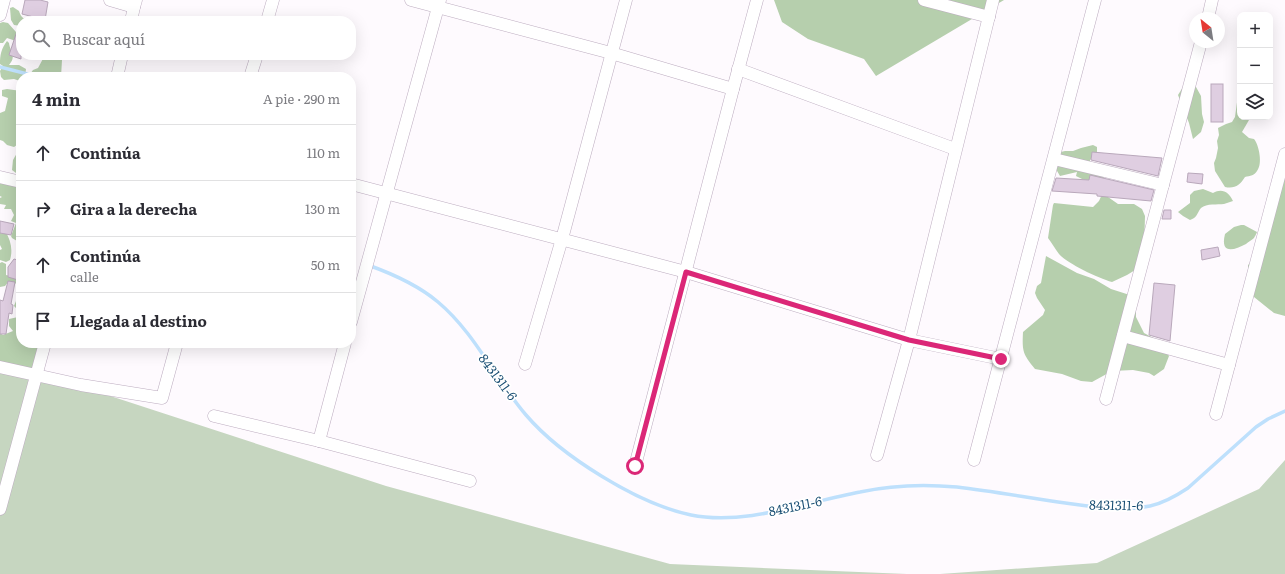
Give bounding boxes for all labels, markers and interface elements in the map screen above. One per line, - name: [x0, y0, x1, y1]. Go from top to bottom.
- north arrow: [1189, 12, 1225, 48]
- map controls: [1237, 12, 1273, 120]
- button: +: [1237, 12, 1273, 48]
- search box: [16, 16, 356, 60]
- icon: search: [30, 27, 52, 49]
- text: Buscar aquí: [62, 27, 145, 50]
- button: −: [1237, 48, 1273, 84]
- button: layers: [1237, 84, 1273, 120]
- text: 4 min: [32, 86, 81, 111]
- text: A pie · 290 m: [263, 89, 340, 108]
- text: Continúa: [70, 141, 141, 164]
- icon: ahead: [32, 142, 54, 164]
- text: 110 m: [307, 143, 340, 162]
- text: Gira a la derecha: [70, 197, 197, 220]
- icon: right: [32, 198, 54, 220]
- text: 130 m: [305, 199, 340, 218]
- text: Continúa: [70, 244, 141, 267]
- icon: ahead: [32, 254, 54, 276]
- text: 50 m: [311, 255, 340, 274]
- text: calle: [70, 267, 99, 286]
- text: Llegada al destino: [70, 309, 207, 332]
- icon: arrive: [32, 310, 54, 332]
- water label: 8431311-6: [474, 349, 522, 404]
- route end: [992, 350, 1010, 368]
- route start: [626, 457, 644, 475]
- water label: 8431311-6: [766, 491, 823, 520]
- water label: 8431311-6: [1089, 495, 1143, 514]

